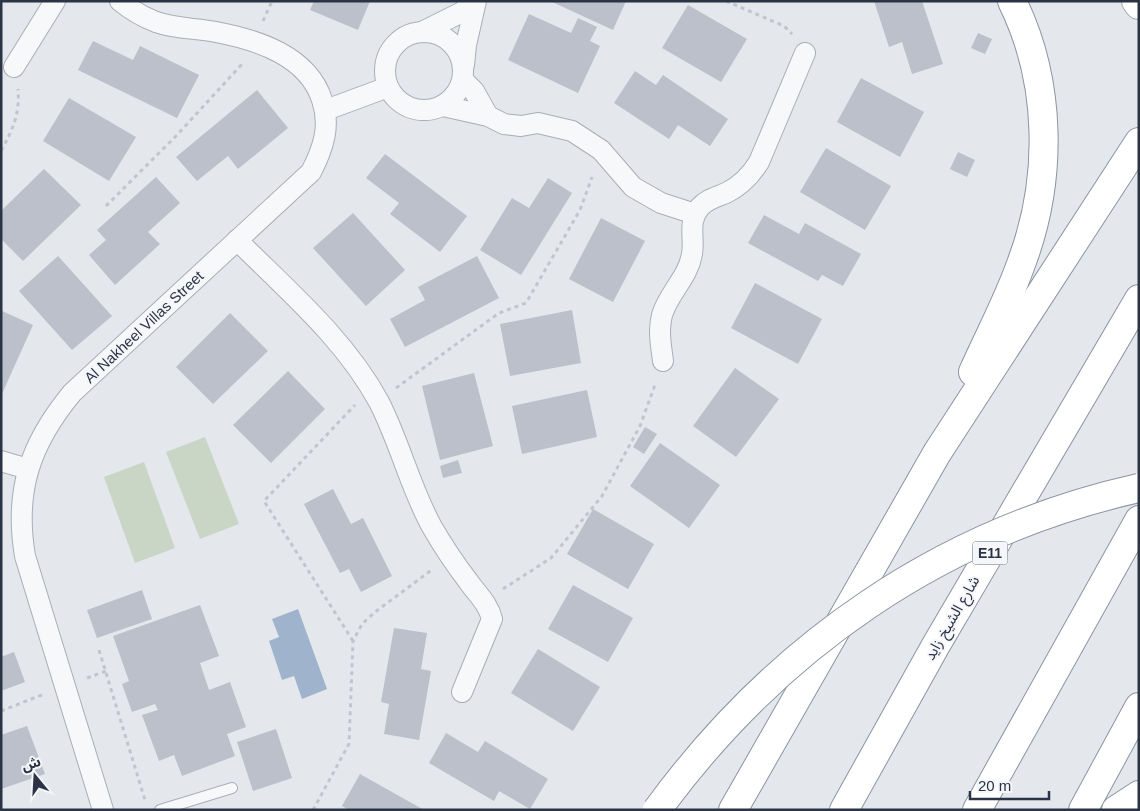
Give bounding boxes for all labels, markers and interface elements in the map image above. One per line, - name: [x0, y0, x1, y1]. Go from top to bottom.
- street label: Al Nakheel Villas Street: [81, 266, 207, 386]
- road number: E11: [972, 542, 1008, 564]
- street label: شارع الشيخ زايد: [921, 572, 986, 665]
- north arrow: [10, 751, 60, 801]
- text: ش: [19, 753, 43, 774]
- scale bar: [970, 768, 1049, 800]
- text: 20 m: [978, 777, 1011, 794]

